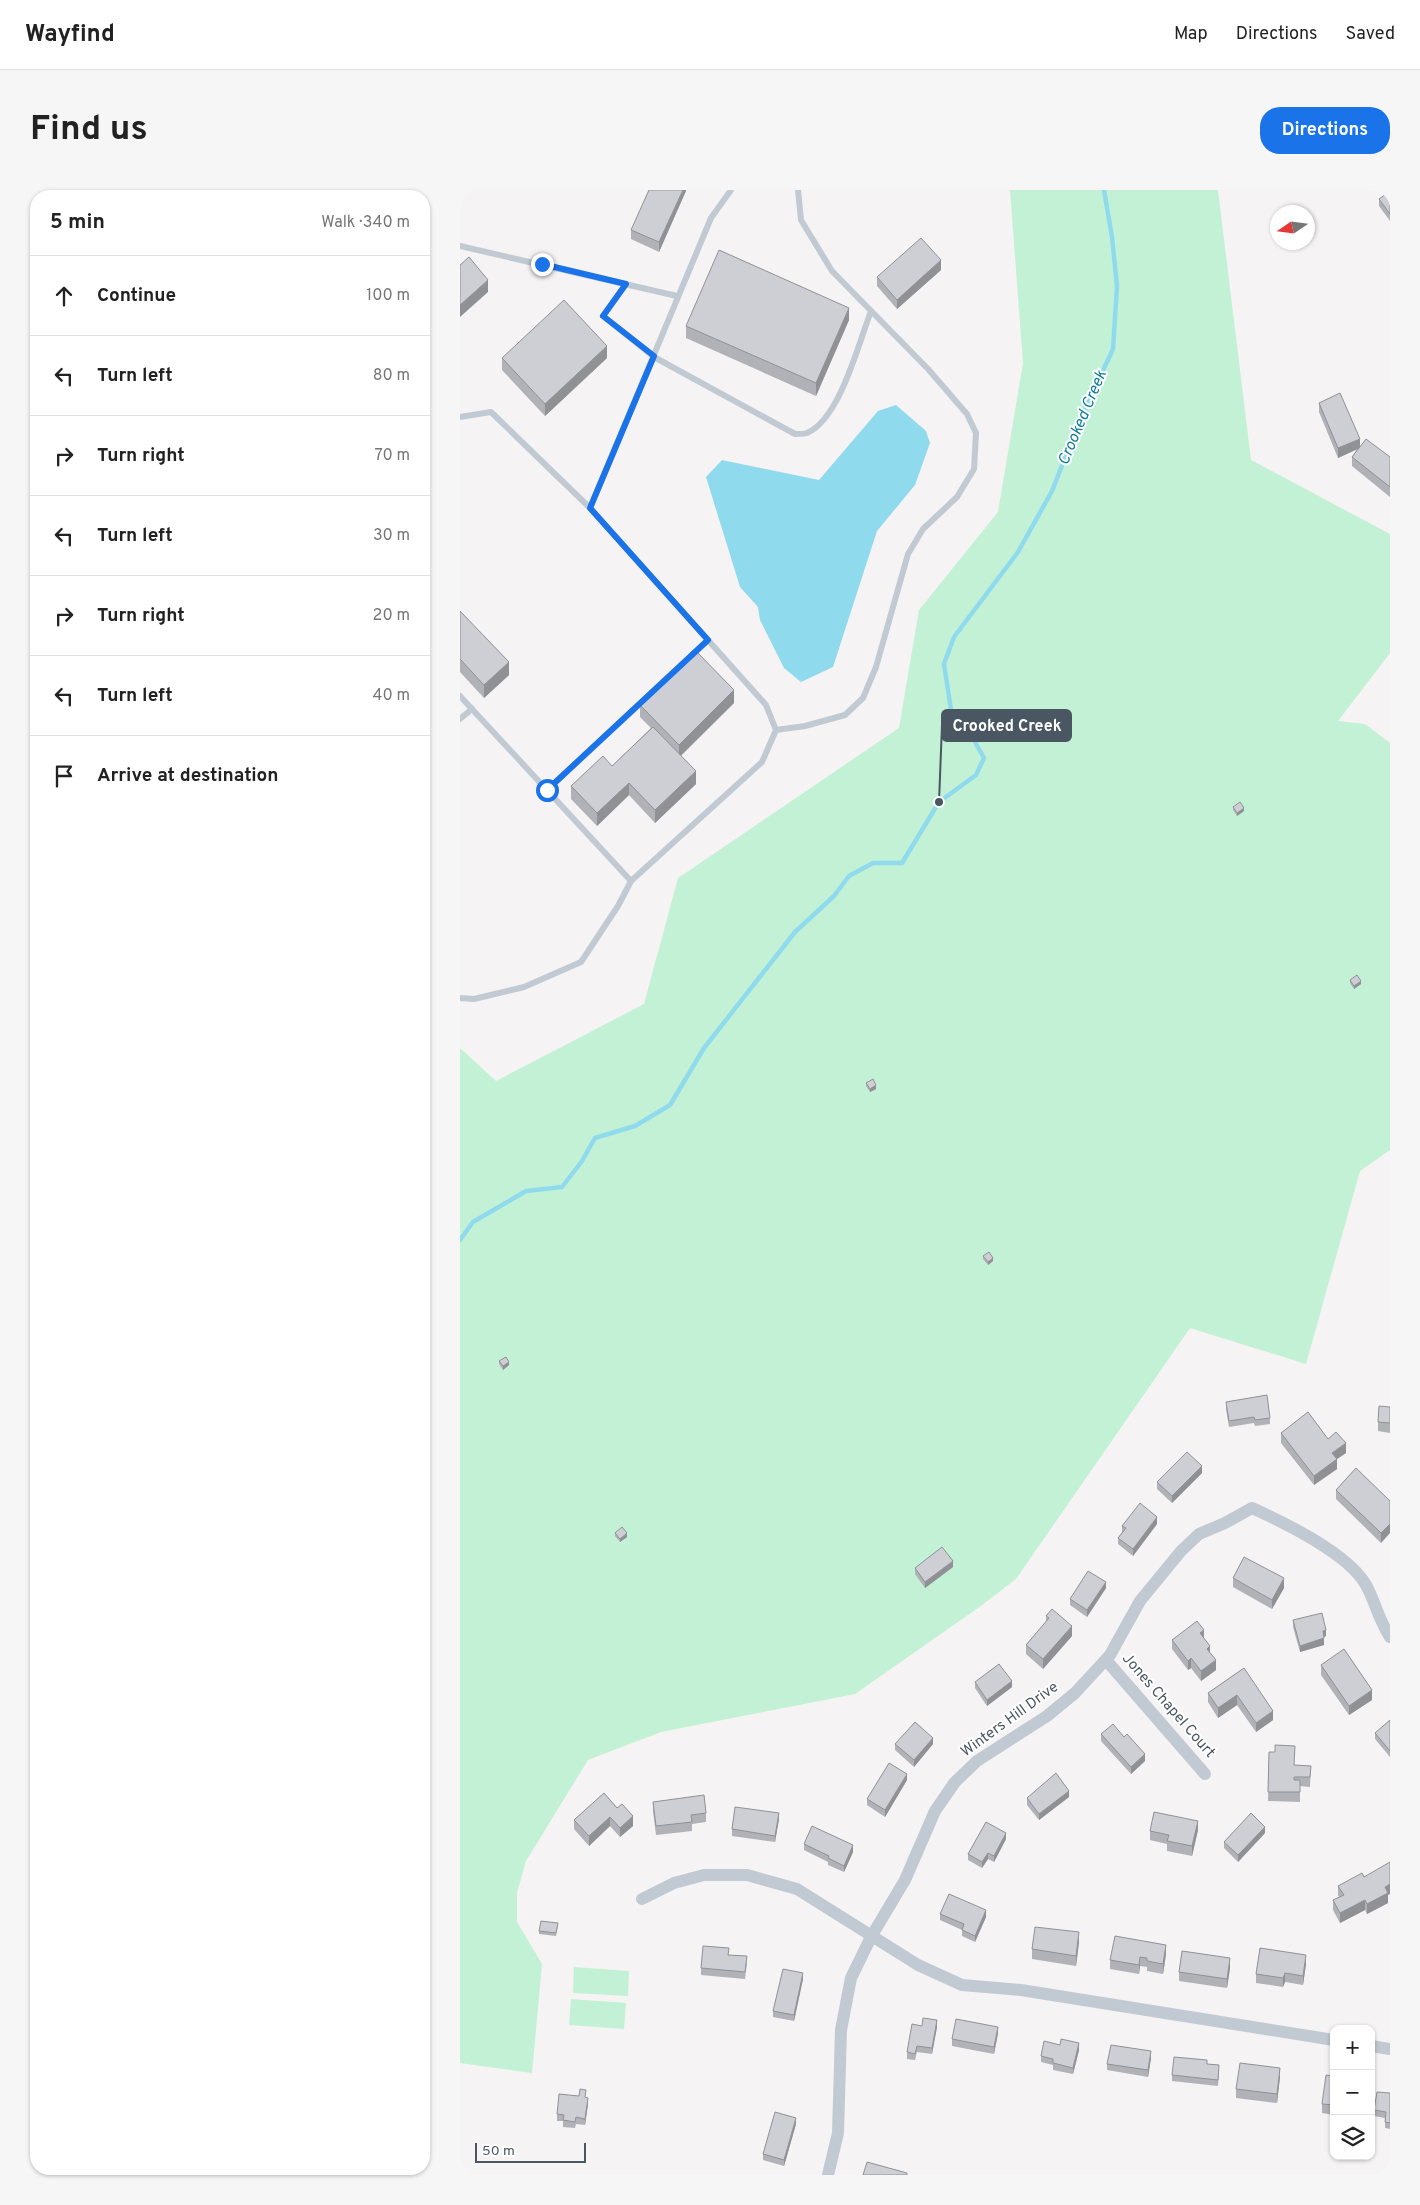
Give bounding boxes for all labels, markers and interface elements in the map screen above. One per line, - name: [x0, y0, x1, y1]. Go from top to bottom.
- text: Wayfind: [25, 20, 115, 50]
- text: Map: [1174, 23, 1208, 46]
- text: Directions: [1236, 23, 1318, 46]
- text: Saved: [1346, 23, 1395, 46]
- button: Directions: [1260, 107, 1390, 154]
- text: Find us: [30, 108, 148, 152]
- north arrow: [1270, 205, 1315, 250]
- text: 5 min: [50, 209, 105, 236]
- text: Walk · 340 m: [321, 213, 410, 233]
- route end: [531, 253, 554, 276]
- icon: ahead: [50, 282, 78, 310]
- text: Continue: [97, 284, 176, 308]
- text: 100 m: [366, 286, 410, 306]
- icon: left: [50, 362, 78, 390]
- text: Turn left: [97, 364, 173, 388]
- text: 80 m: [373, 366, 410, 386]
- water label: Crooked Creek: [1054, 367, 1112, 468]
- icon: right: [50, 442, 78, 470]
- text: Turn right: [97, 444, 185, 468]
- text: 70 m: [375, 446, 410, 466]
- icon: left: [50, 522, 78, 550]
- text: Turn left: [97, 524, 173, 548]
- text: 30 m: [373, 526, 410, 546]
- icon: right: [50, 602, 78, 630]
- text: Turn right: [97, 604, 185, 628]
- text: 20 m: [373, 606, 410, 626]
- icon: left: [50, 682, 78, 710]
- text: Turn left: [97, 684, 173, 708]
- text: 40 m: [372, 686, 410, 706]
- callout: Crooked Creek: [942, 710, 1071, 741]
- text: Crooked Creek: [952, 717, 1062, 737]
- icon: arrive: [50, 762, 78, 790]
- text: Arrive at destination: [97, 764, 278, 788]
- route start: [536, 779, 559, 802]
- street label: Jones Chapel Court: [1117, 1650, 1219, 1762]
- street label: Winters Hill Drive: [958, 1678, 1062, 1762]
- map controls: [1330, 2025, 1375, 2160]
- button: +: [1330, 2025, 1375, 2070]
- button: −: [1330, 2070, 1375, 2115]
- button: layers: [1330, 2115, 1375, 2160]
- scale bar: [475, 2140, 586, 2163]
- text: 50 m: [482, 2143, 515, 2160]

